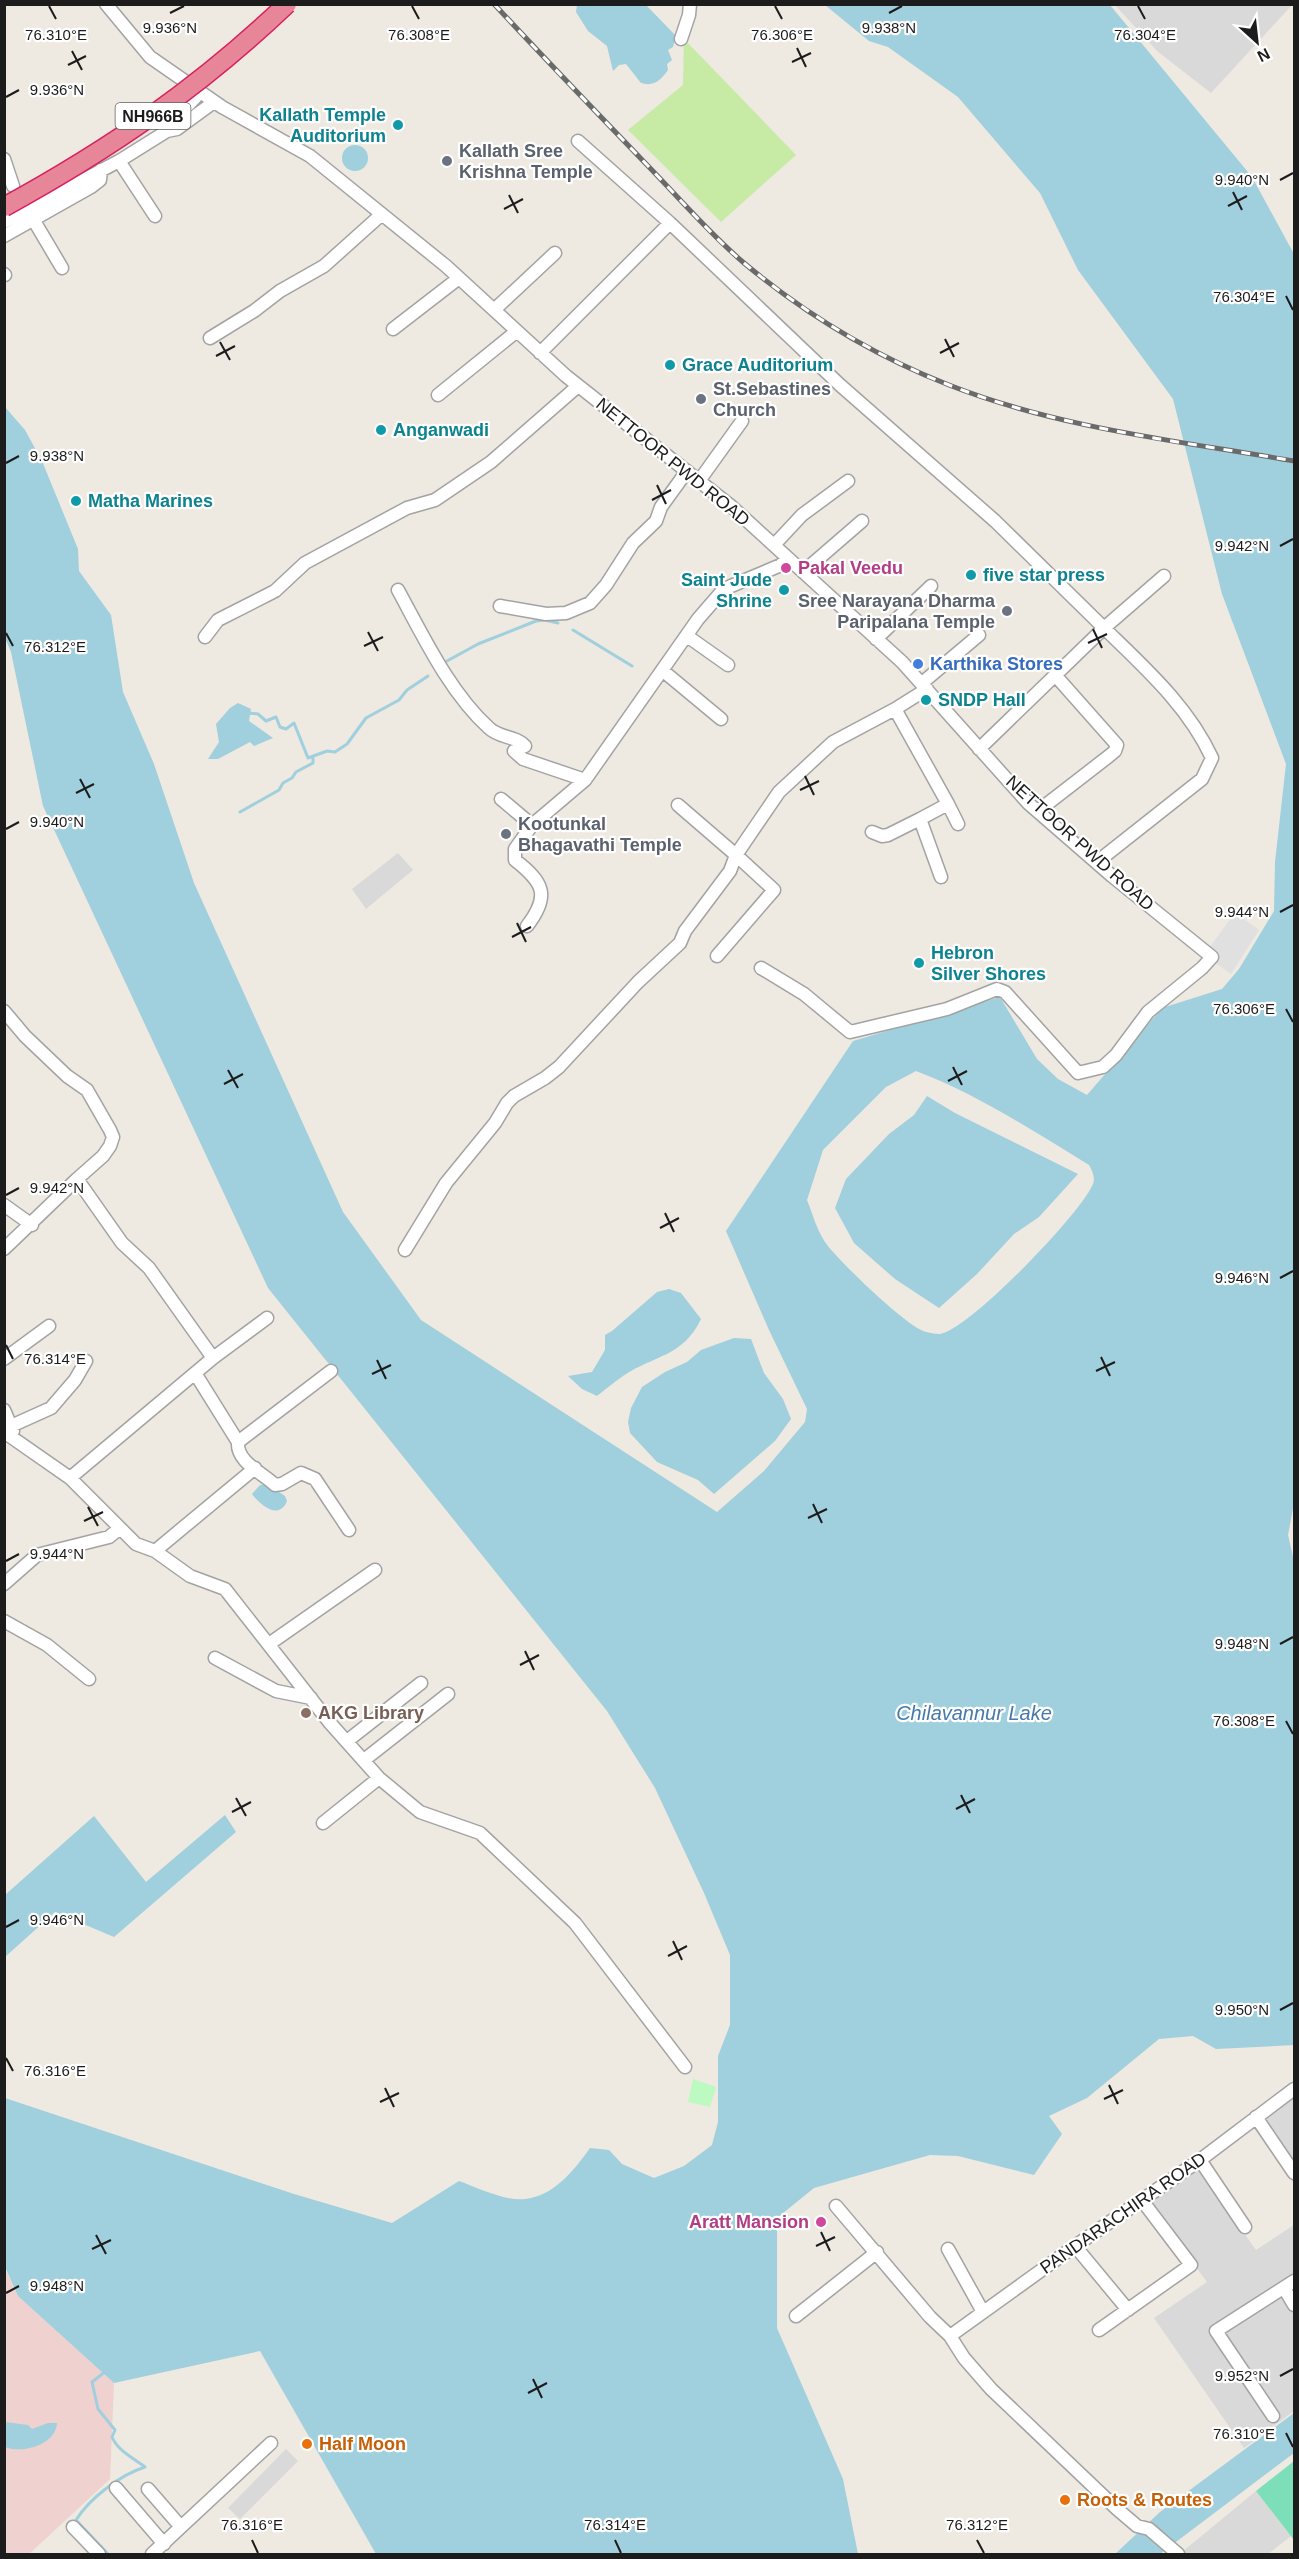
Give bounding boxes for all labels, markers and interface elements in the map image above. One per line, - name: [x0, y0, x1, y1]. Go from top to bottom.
- north arrow: [1227, 12, 1287, 72]
- text: 9.936°N: [143, 19, 197, 36]
- text: 9.938°N: [862, 19, 916, 36]
- text: 76.310°E: [25, 26, 87, 43]
- text: 76.308°E: [388, 26, 450, 43]
- text: 76.306°E: [751, 26, 813, 43]
- text: 76.304°E: [1114, 26, 1176, 43]
- text: N: [1255, 45, 1273, 65]
- text: 9.936°N: [30, 81, 84, 98]
- road number: NH966B: [116, 103, 190, 129]
- place label: Kallath Temple Auditorium: [259, 105, 386, 146]
- marker: Kallath Temple Auditorium: [391, 118, 405, 132]
- place label: Kallath Sree Krishna Temple: [459, 141, 593, 182]
- marker: Kallath Sree Krishna Temple: [440, 154, 454, 168]
- text: 9.940°N: [1215, 171, 1269, 188]
- text: 76.304°E: [1213, 288, 1275, 305]
- place label: Grace Auditorium: [682, 355, 833, 375]
- marker: Grace Auditorium: [663, 358, 677, 372]
- place label: St.Sebastines Church: [713, 379, 831, 420]
- marker: St.Sebastines Church: [694, 392, 708, 406]
- street label: NETTOOR PWD ROAD: [592, 394, 754, 530]
- place label: Anganwadi: [393, 420, 489, 440]
- marker: Anganwadi: [374, 423, 388, 437]
- text: 9.938°N: [30, 447, 84, 464]
- place label: Matha Marines: [88, 491, 213, 511]
- marker: Matha Marines: [69, 494, 83, 508]
- text: 9.942°N: [1215, 537, 1269, 554]
- place label: Pakal Veedu: [798, 558, 903, 578]
- marker: Pakal Veedu: [779, 561, 793, 575]
- place label: five star press: [983, 565, 1105, 585]
- marker: five star press: [964, 568, 978, 582]
- place label: Saint Jude Shrine: [681, 570, 772, 611]
- marker: Saint Jude Shrine: [777, 583, 791, 597]
- place label: Sree Narayana Dharma Paripalana Temple: [798, 591, 996, 632]
- marker: Sree Narayana Dharma Paripalana Temple: [1000, 604, 1014, 618]
- text: 76.312°E: [24, 638, 86, 655]
- place label: Karthika Stores: [930, 654, 1063, 674]
- marker: Karthika Stores: [911, 657, 925, 671]
- place label: SNDP Hall: [938, 690, 1026, 710]
- marker: SNDP Hall: [919, 693, 933, 707]
- street label: NETTOOR PWD ROAD: [1002, 771, 1158, 915]
- text: 9.940°N: [30, 813, 84, 830]
- place label: Kootunkal Bhagavathi Temple: [518, 814, 682, 855]
- marker: Kootunkal Bhagavathi Temple: [499, 827, 513, 841]
- text: 9.944°N: [1215, 903, 1269, 920]
- place label: Hebron Silver Shores: [931, 943, 1046, 984]
- marker: Hebron Silver Shores: [912, 956, 926, 970]
- text: 76.306°E: [1213, 1000, 1275, 1017]
- text: 9.942°N: [30, 1179, 84, 1196]
- text: 9.946°N: [1215, 1269, 1269, 1286]
- text: 76.314°E: [24, 1350, 86, 1367]
- text: 9.944°N: [30, 1545, 84, 1562]
- text: 9.948°N: [1215, 1635, 1269, 1652]
- water label: Chilavannur Lake: [896, 1702, 1052, 1724]
- place label: AKG Library: [318, 1703, 424, 1723]
- marker: AKG Library: [299, 1706, 313, 1720]
- text: 76.308°E: [1213, 1712, 1275, 1729]
- text: 9.946°N: [30, 1911, 84, 1928]
- text: 9.950°N: [1215, 2001, 1269, 2018]
- text: 76.316°E: [24, 2062, 86, 2079]
- street label: PANDARACHIRA ROAD: [1036, 2148, 1210, 2278]
- place label: Aratt Mansion: [689, 2212, 809, 2232]
- marker: Aratt Mansion: [814, 2215, 828, 2229]
- text: 9.948°N: [30, 2277, 84, 2294]
- text: 9.952°N: [1215, 2367, 1269, 2384]
- text: 76.310°E: [1213, 2425, 1275, 2442]
- place label: Half Moon: [319, 2434, 406, 2454]
- marker: Half Moon: [300, 2437, 314, 2451]
- place label: Roots & Routes: [1077, 2490, 1212, 2510]
- marker: Roots & Routes: [1058, 2493, 1072, 2507]
- text: 76.316°E: [221, 2516, 283, 2533]
- text: 76.314°E: [584, 2516, 646, 2533]
- text: 76.312°E: [946, 2516, 1008, 2533]

